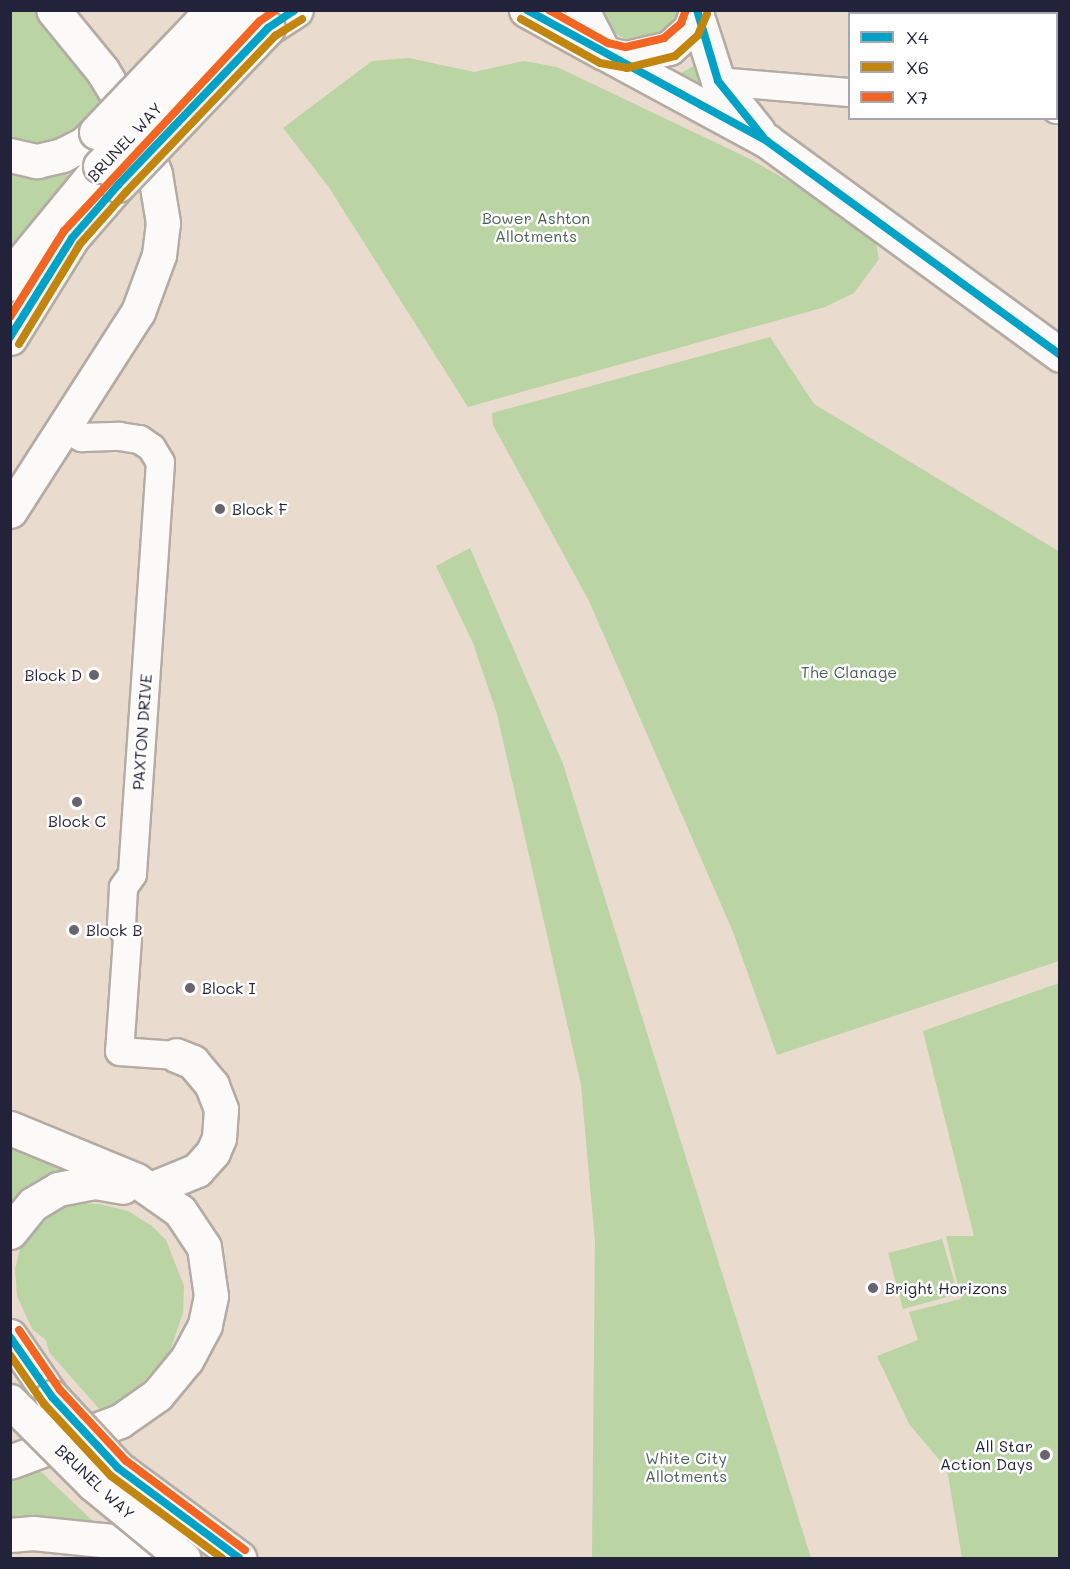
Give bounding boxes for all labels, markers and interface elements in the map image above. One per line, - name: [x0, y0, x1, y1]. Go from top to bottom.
- legend: [848, 12, 1058, 120]
- text: X4: [906, 25, 929, 49]
- text: X6: [906, 55, 929, 79]
- text: X7: [906, 85, 928, 109]
- street label: BRUNEL WAY: [84, 99, 166, 185]
- park label: Bower Ashton Allotments: [482, 208, 590, 246]
- place label: Block F: [232, 499, 287, 519]
- marker: Block F: [213, 502, 227, 516]
- park label: The Clanage: [801, 662, 897, 682]
- place label: Block D: [25, 665, 82, 685]
- marker: Block D: [87, 668, 101, 682]
- street label: PAXTON DRIVE: [128, 673, 156, 791]
- marker: Block C: [70, 795, 84, 809]
- place label: Block C: [48, 811, 106, 831]
- place label: Block B: [86, 920, 142, 940]
- marker: Block B: [67, 923, 81, 937]
- place label: Block I: [202, 978, 255, 998]
- marker: Block I: [183, 981, 197, 995]
- place label: Bright Horizons: [885, 1278, 1007, 1298]
- marker: Bright Horizons: [866, 1281, 880, 1295]
- place label: All Star Action Days: [940, 1436, 1033, 1474]
- street label: BRUNEL WAY: [52, 1441, 138, 1523]
- park label: White City Allotments: [645, 1448, 727, 1486]
- marker: All Star Action Days: [1038, 1448, 1052, 1462]

